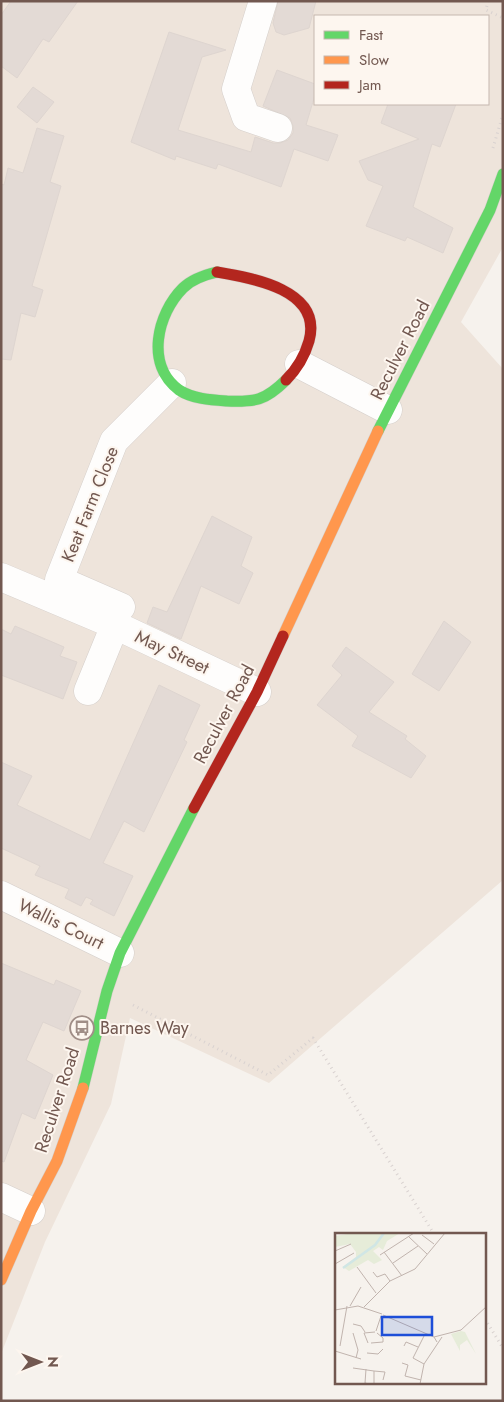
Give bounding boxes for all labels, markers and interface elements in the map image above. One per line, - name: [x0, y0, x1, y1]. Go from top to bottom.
- legend: [314, 15, 489, 105]
- text: Fast: [359, 24, 383, 46]
- text: Slow: [359, 49, 390, 71]
- text: Jam: [357, 74, 382, 96]
- street label: Reculver Road: [364, 296, 436, 404]
- street label: Keat Farm Close: [55, 442, 125, 566]
- street label: May Street: [131, 623, 214, 681]
- street label: Reculver Road: [187, 660, 261, 768]
- street label: Wallis Court: [14, 892, 109, 956]
- bus stop icon: Barnes Way: [69, 1015, 95, 1041]
- place label: Barnes Way: [100, 1015, 189, 1041]
- street label: Reculver Road: [28, 1044, 86, 1156]
- inset map: [335, 1233, 486, 1384]
- north arrow: [15, 1337, 65, 1387]
- text: N: [43, 1356, 63, 1368]

